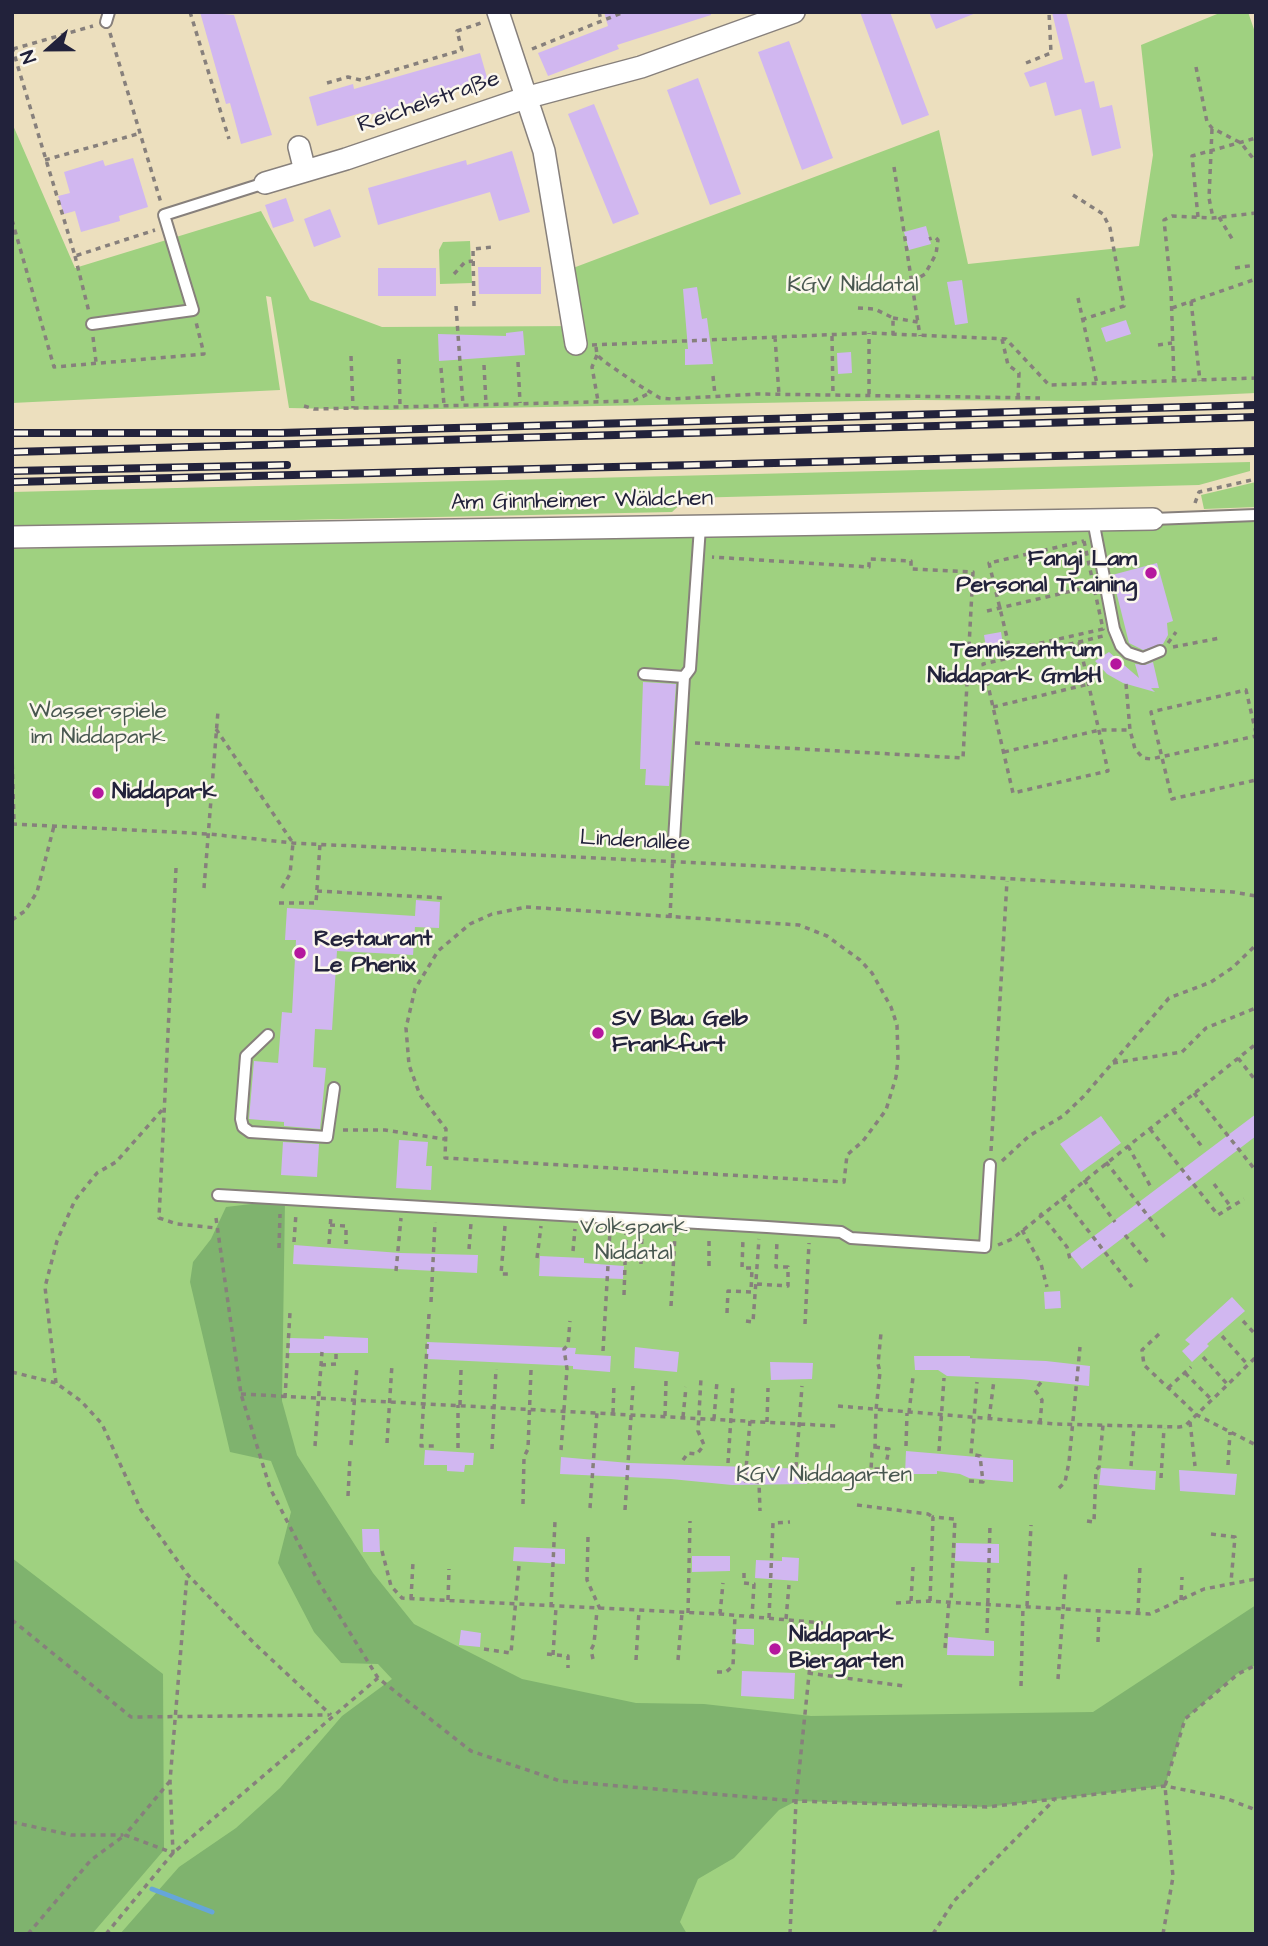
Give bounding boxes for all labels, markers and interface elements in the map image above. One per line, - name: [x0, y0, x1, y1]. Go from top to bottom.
- north arrow: [14, 14, 84, 84]
- text: N: [14, 46, 44, 67]
- street label: Reichelstraße: [354, 66, 504, 140]
- park label: KGV Niddatal: [787, 272, 919, 300]
- street label: Am Ginnheimer Wäldchen: [451, 486, 713, 518]
- place label: Fangi Lam Personal Training: [956, 546, 1137, 600]
- marker: Fangi Lam Personal Training: [1143, 565, 1159, 581]
- place label: Tenniszentrum Niddapark GmbH: [928, 637, 1102, 691]
- marker: Tenniszentrum Niddapark GmbH: [1108, 656, 1124, 672]
- park label: Wasserspiele im Niddapark: [29, 698, 167, 752]
- place label: Niddapark: [112, 779, 217, 807]
- marker: Niddapark: [90, 785, 106, 801]
- street label: Lindenallee: [579, 825, 691, 859]
- place label: Restaurant Le Phenix: [314, 926, 432, 980]
- marker: Restaurant Le Phenix: [292, 945, 308, 961]
- place label: SV Blau Gelb Frankfurt: [612, 1006, 748, 1060]
- marker: SV Blau Gelb Frankfurt: [590, 1025, 606, 1041]
- park label: Volkspark Niddatal: [580, 1214, 688, 1268]
- park label: KGV Niddagarten: [736, 1462, 912, 1490]
- place label: Niddapark Biergarten: [789, 1622, 903, 1676]
- marker: Niddapark Biergarten: [767, 1641, 783, 1657]

